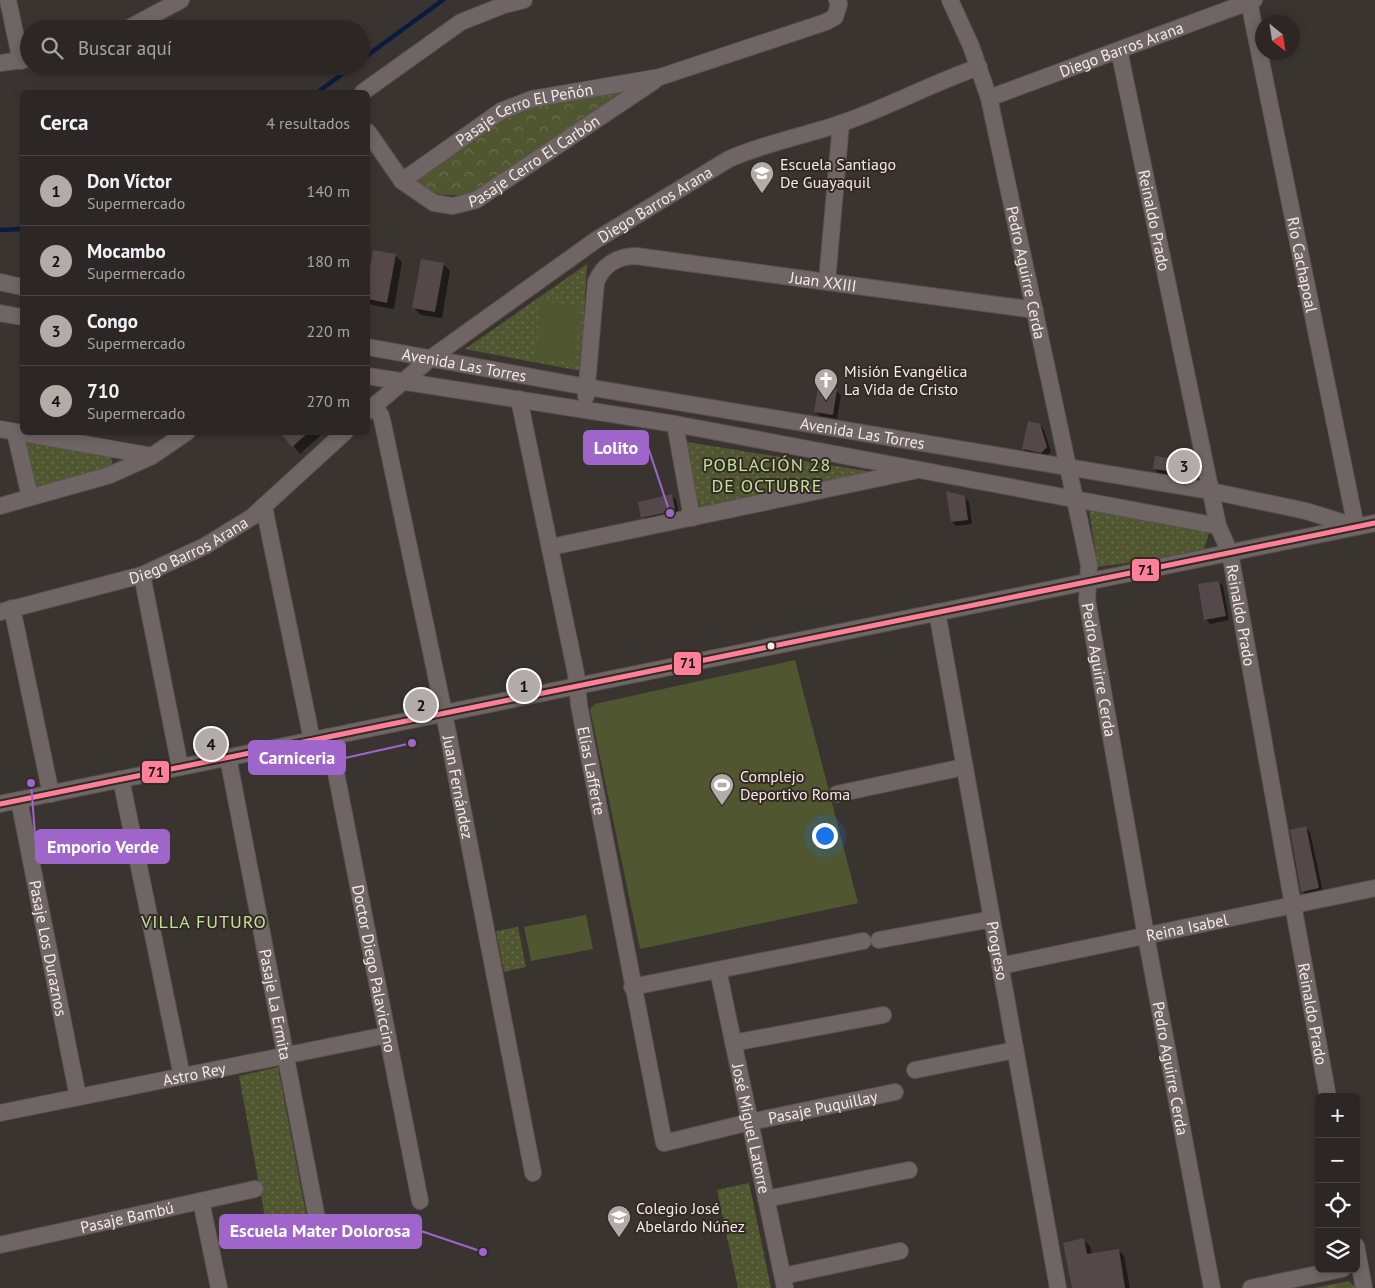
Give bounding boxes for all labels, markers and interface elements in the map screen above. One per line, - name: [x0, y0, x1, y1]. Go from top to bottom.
- north arrow: [1255, 15, 1300, 60]
- street label: Diego Barros Arana: [1056, 17, 1186, 81]
- search box: [20, 20, 370, 75]
- icon: search: [38, 34, 66, 62]
- text: Buscar aquí: [78, 36, 172, 60]
- street label: Pasaje Cerro El Peñón: [452, 79, 595, 150]
- text: Cerca: [40, 109, 89, 136]
- street label: Pasaje Cerro El Carbón: [466, 110, 603, 212]
- text: 4 resultados: [266, 113, 350, 133]
- place label: Escuela Santiago De Guayaquil: [780, 154, 896, 192]
- school or university icon: Escuela Santiago De Guayaquil: [749, 160, 775, 194]
- street label: Diego Barros Arana: [594, 162, 716, 247]
- street label: Reinaldo Prado: [1134, 168, 1175, 273]
- text: Don Víctor: [87, 169, 172, 193]
- text: 1: [51, 181, 61, 201]
- text: 140 m: [307, 181, 350, 201]
- text: Supermercado: [87, 193, 185, 213]
- street label: Pedro Aguirre Cerda: [1002, 204, 1050, 341]
- street label: Río Cachapoal: [1283, 215, 1322, 314]
- text: Mocambo: [87, 239, 166, 263]
- text: 2: [51, 251, 61, 271]
- text: 180 m: [307, 251, 350, 271]
- text: Supermercado: [87, 263, 185, 283]
- street label: Juan XXIII: [788, 267, 858, 296]
- text: Congo: [87, 309, 138, 333]
- text: 3: [51, 321, 61, 341]
- text: 220 m: [307, 321, 350, 341]
- text: Supermercado: [87, 333, 185, 353]
- street label: Avenida Las Torres: [401, 343, 528, 386]
- place label: Misión Evangélica La Vida de Cristo: [844, 361, 967, 399]
- church icon: Misión Evangélica La Vida de Cristo: [813, 367, 839, 401]
- text: 710: [87, 379, 119, 403]
- text: 4: [51, 391, 61, 411]
- text: 270 m: [307, 391, 350, 411]
- text: Supermercado: [87, 403, 185, 423]
- street label: Avenida Las Torres: [799, 413, 927, 453]
- callout: Lolito: [584, 431, 648, 464]
- text: Lolito: [594, 436, 638, 459]
- pin: 3: [1168, 447, 1200, 485]
- district label: POBLACIÓN 28 DE OCTUBRE: [703, 453, 831, 497]
- street label: Diego Barros Arana: [127, 512, 251, 588]
- line badge: 71: [1131, 558, 1160, 582]
- text: 71: [1138, 561, 1154, 579]
- street label: Reinaldo Prado: [1222, 563, 1260, 668]
- street label: Pedro Aguirre Cerda: [1078, 601, 1121, 738]
- unlabelled marker: [766, 641, 776, 651]
- line badge: 71: [673, 651, 702, 676]
- text: 71: [680, 654, 696, 672]
- pin: 1: [508, 667, 540, 705]
- pin: 2: [405, 686, 437, 724]
- pin: 4: [195, 725, 227, 763]
- street label: Elías Lafferte: [573, 725, 610, 817]
- street label: Juan Fernández: [438, 732, 478, 841]
- callout: Carniceria: [249, 741, 345, 774]
- text: Carniceria: [259, 746, 335, 769]
- line badge: 71: [141, 760, 170, 784]
- text: 71: [148, 763, 164, 781]
- place label: Complejo Deportivo Roma: [740, 766, 850, 804]
- sports icon: Complejo Deportivo Roma: [709, 772, 735, 806]
- your location: [812, 823, 838, 849]
- callout: Emporio Verde: [36, 830, 169, 863]
- text: Emporio Verde: [47, 835, 159, 858]
- street label: Pasaje Los Duraznos: [25, 878, 72, 1018]
- street label: Doctor Diego Palaviccino: [348, 883, 401, 1054]
- street label: Reina Isabel: [1144, 909, 1230, 945]
- district label: VILLA FUTURO: [140, 910, 267, 933]
- street label: Progreso: [982, 919, 1013, 982]
- street label: Pasaje La Ermita: [255, 947, 296, 1062]
- street label: Reinaldo Prado: [1294, 961, 1332, 1066]
- street label: Pedro Aguirre Cerda: [1148, 1000, 1193, 1137]
- street label: Astro Rey: [161, 1058, 228, 1090]
- street label: José Miguel Latorre: [728, 1061, 775, 1195]
- street label: Pasaje Puquillay: [766, 1086, 880, 1128]
- map controls: [1315, 1093, 1360, 1273]
- button: +: [1315, 1093, 1360, 1138]
- button: −: [1315, 1138, 1360, 1183]
- button: locate: [1315, 1183, 1360, 1228]
- street label: Pasaje Bambú: [78, 1197, 176, 1237]
- place label: Colegio José Abelardo Núñez: [636, 1198, 745, 1236]
- school or university icon: Colegio José Abelardo Núñez: [606, 1204, 632, 1238]
- callout: Escuela Mater Dolorosa: [220, 1215, 421, 1248]
- text: Escuela Mater Dolorosa: [230, 1219, 410, 1242]
- button: layers: [1315, 1228, 1360, 1273]

